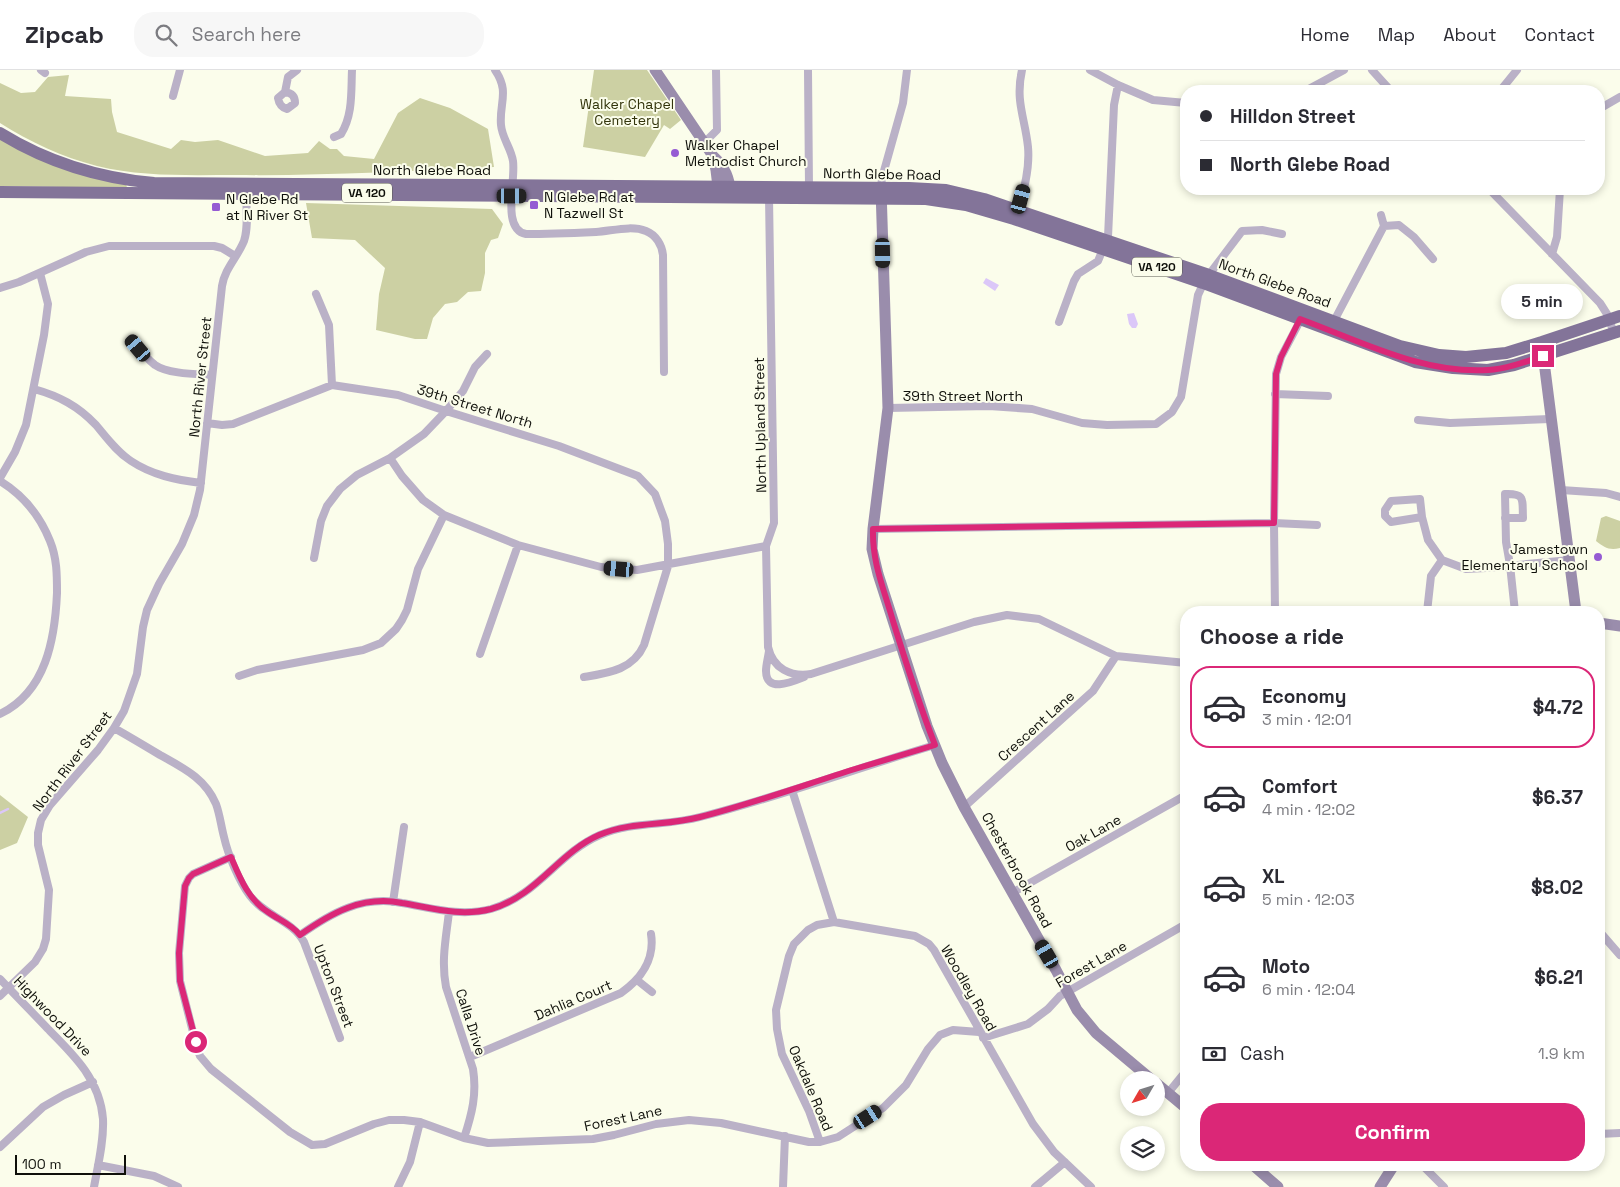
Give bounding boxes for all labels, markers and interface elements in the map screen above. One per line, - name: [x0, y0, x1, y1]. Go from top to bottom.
- search box: [134, 12, 484, 57]
- text: Zipcab: [25, 19, 104, 50]
- icon: search: [152, 21, 180, 49]
- text: Search here: [192, 22, 301, 47]
- text: Home: [1301, 23, 1350, 46]
- text: Map: [1378, 23, 1415, 46]
- text: About: [1443, 23, 1497, 46]
- text: Contact: [1525, 23, 1595, 46]
- park label: Walker Chapel Cemetery: [580, 95, 674, 129]
- text: Hilldon Street: [1230, 104, 1356, 129]
- place label: Walker Chapel Methodist Church: [685, 136, 807, 170]
- marker: Walker Chapel Methodist Church: [669, 147, 681, 159]
- text: North Glebe Road: [1230, 152, 1390, 177]
- street label: North Glebe Road: [373, 161, 491, 179]
- street label: North Glebe Road: [823, 164, 941, 184]
- car: [1009, 183, 1032, 215]
- road number: VA 120: [342, 184, 392, 202]
- place label: N Glebe Rd at N Tazwell St: [544, 188, 634, 222]
- car: [497, 189, 527, 204]
- place label: N Glebe Rd at N River St: [226, 190, 308, 224]
- marker: N Glebe Rd at N Tazwell St: [528, 199, 540, 211]
- marker: N Glebe Rd at N River St: [210, 201, 222, 213]
- car: [875, 238, 890, 268]
- street label: North Glebe Road: [1216, 254, 1334, 312]
- road number: VA 120: [1132, 258, 1182, 276]
- callout: 5 min: [1502, 284, 1584, 318]
- text: 5 min: [1521, 291, 1563, 312]
- street label: North River Street: [185, 316, 215, 438]
- car: [122, 332, 153, 364]
- route end: [1532, 345, 1554, 367]
- street label: North Upland Street: [750, 357, 770, 493]
- street label: 39th Street North: [415, 380, 535, 432]
- street label: 39th Street North: [903, 387, 1023, 405]
- place label: Jamestown Elementary School: [1462, 540, 1588, 574]
- marker: Jamestown Elementary School: [1592, 551, 1604, 563]
- car: [603, 560, 634, 578]
- text: Choose a ride: [1200, 622, 1344, 650]
- text: Economy: [1262, 684, 1346, 709]
- icon: car: [1202, 685, 1247, 730]
- street label: Crescent Lane: [994, 687, 1078, 765]
- text: $4.72: [1533, 695, 1583, 720]
- street label: North River Street: [28, 707, 116, 815]
- text: 3 min · 12:01: [1262, 709, 1352, 730]
- text: Comfort: [1262, 774, 1338, 799]
- icon: car: [1202, 775, 1247, 820]
- text: $6.37: [1532, 785, 1583, 810]
- text: 4 min · 12:02: [1262, 799, 1355, 820]
- street label: Chesterbrook Road: [978, 809, 1056, 931]
- street label: Oak Lane: [1062, 810, 1124, 856]
- text: XL: [1262, 864, 1285, 889]
- icon: car: [1202, 865, 1247, 910]
- text: $8.02: [1531, 875, 1583, 900]
- text: 5 min · 12:03: [1262, 889, 1355, 910]
- street label: Forest Lane: [1052, 936, 1130, 992]
- car: [1033, 937, 1060, 971]
- street label: Upton Street: [310, 942, 358, 1030]
- street label: Woodley Road: [937, 942, 1001, 1034]
- text: Moto: [1262, 954, 1310, 979]
- icon: car: [1202, 955, 1247, 1000]
- text: $6.21: [1534, 965, 1583, 990]
- street label: Highwood Drive: [10, 972, 96, 1060]
- street label: Dahlia Court: [532, 976, 614, 1024]
- text: 6 min · 12:04: [1262, 979, 1355, 1000]
- street label: Calla Drive: [452, 986, 490, 1058]
- route start: [185, 1031, 207, 1053]
- icon: cash: [1200, 1040, 1228, 1068]
- text: Cash: [1240, 1041, 1285, 1066]
- street label: Oakdale Road: [785, 1042, 837, 1134]
- text: 1.9 km: [1538, 1043, 1585, 1064]
- north arrow: [1120, 1071, 1165, 1116]
- map controls: [1120, 1071, 1165, 1171]
- street label: Forest Lane: [582, 1101, 664, 1135]
- car: [851, 1103, 884, 1131]
- button: Confirm: [1200, 1103, 1585, 1161]
- button: layers: [1120, 1126, 1165, 1171]
- scale bar: [15, 1152, 126, 1175]
- text: 100 m: [22, 1155, 61, 1173]

